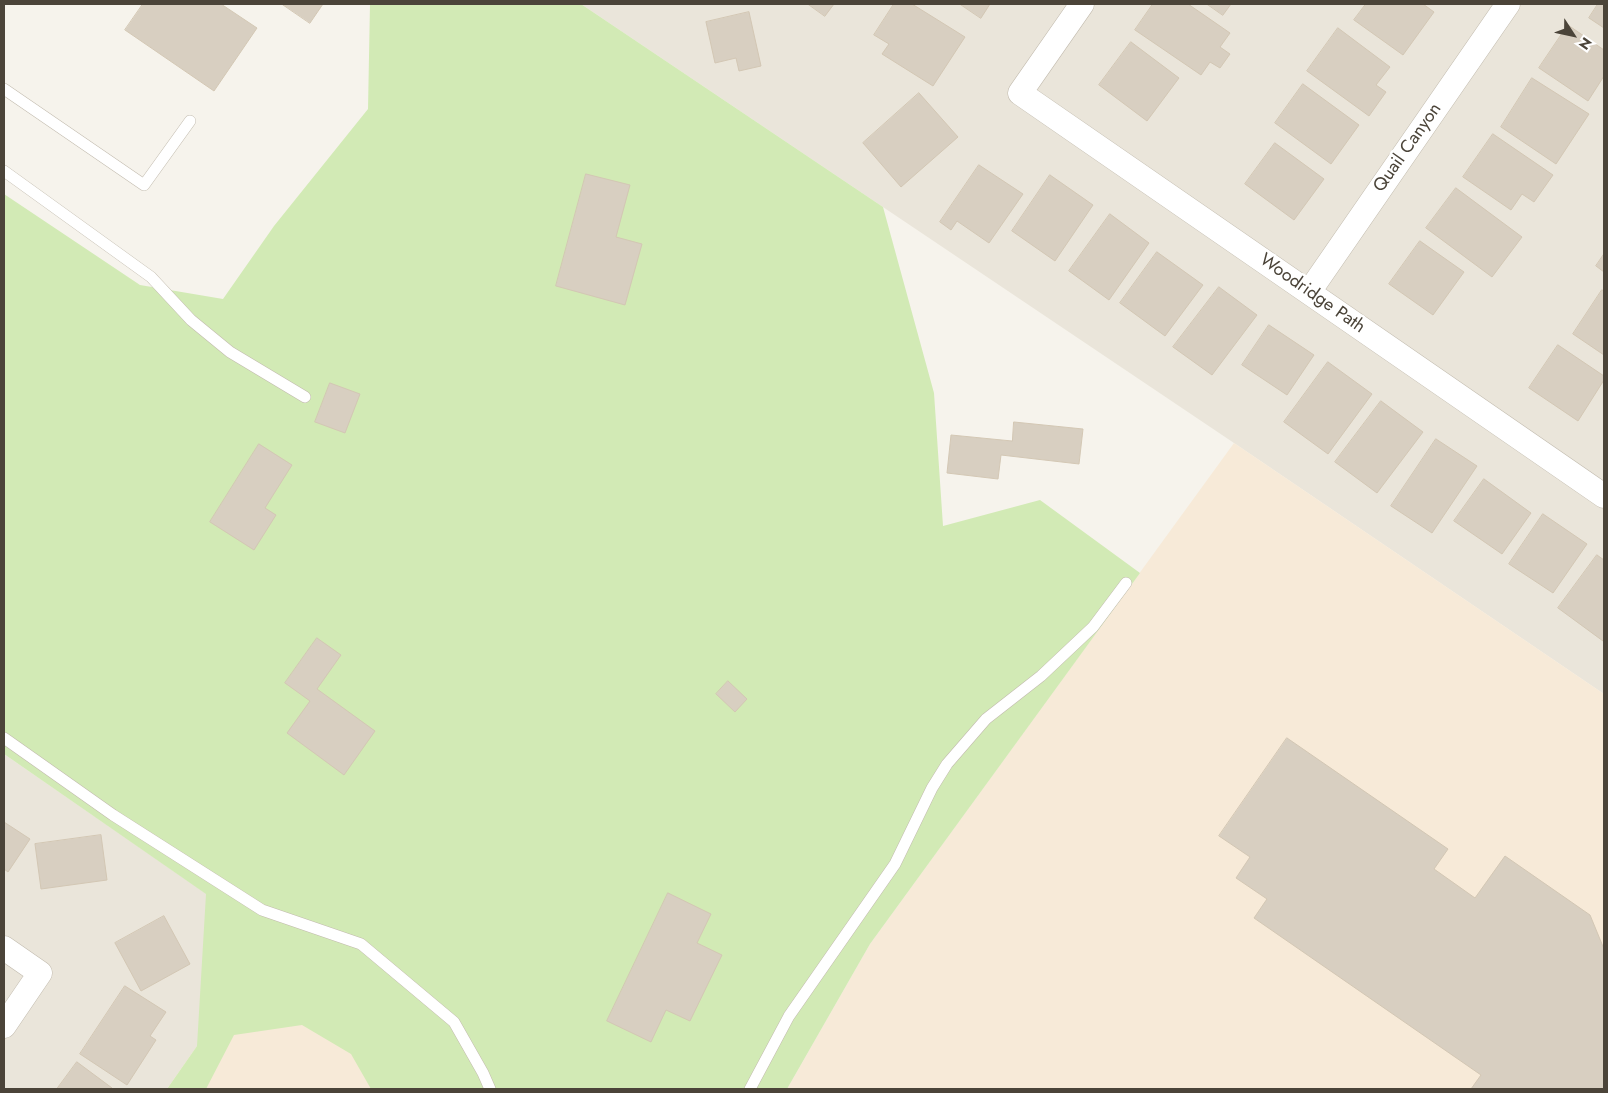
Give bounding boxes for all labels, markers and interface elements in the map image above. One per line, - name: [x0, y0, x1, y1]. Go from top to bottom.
- north arrow: [1548, 10, 1598, 60]
- text: N: [1574, 33, 1597, 54]
- street label: Quail Canyon: [1369, 99, 1447, 197]
- street label: Woodridge Path: [1255, 250, 1369, 338]

